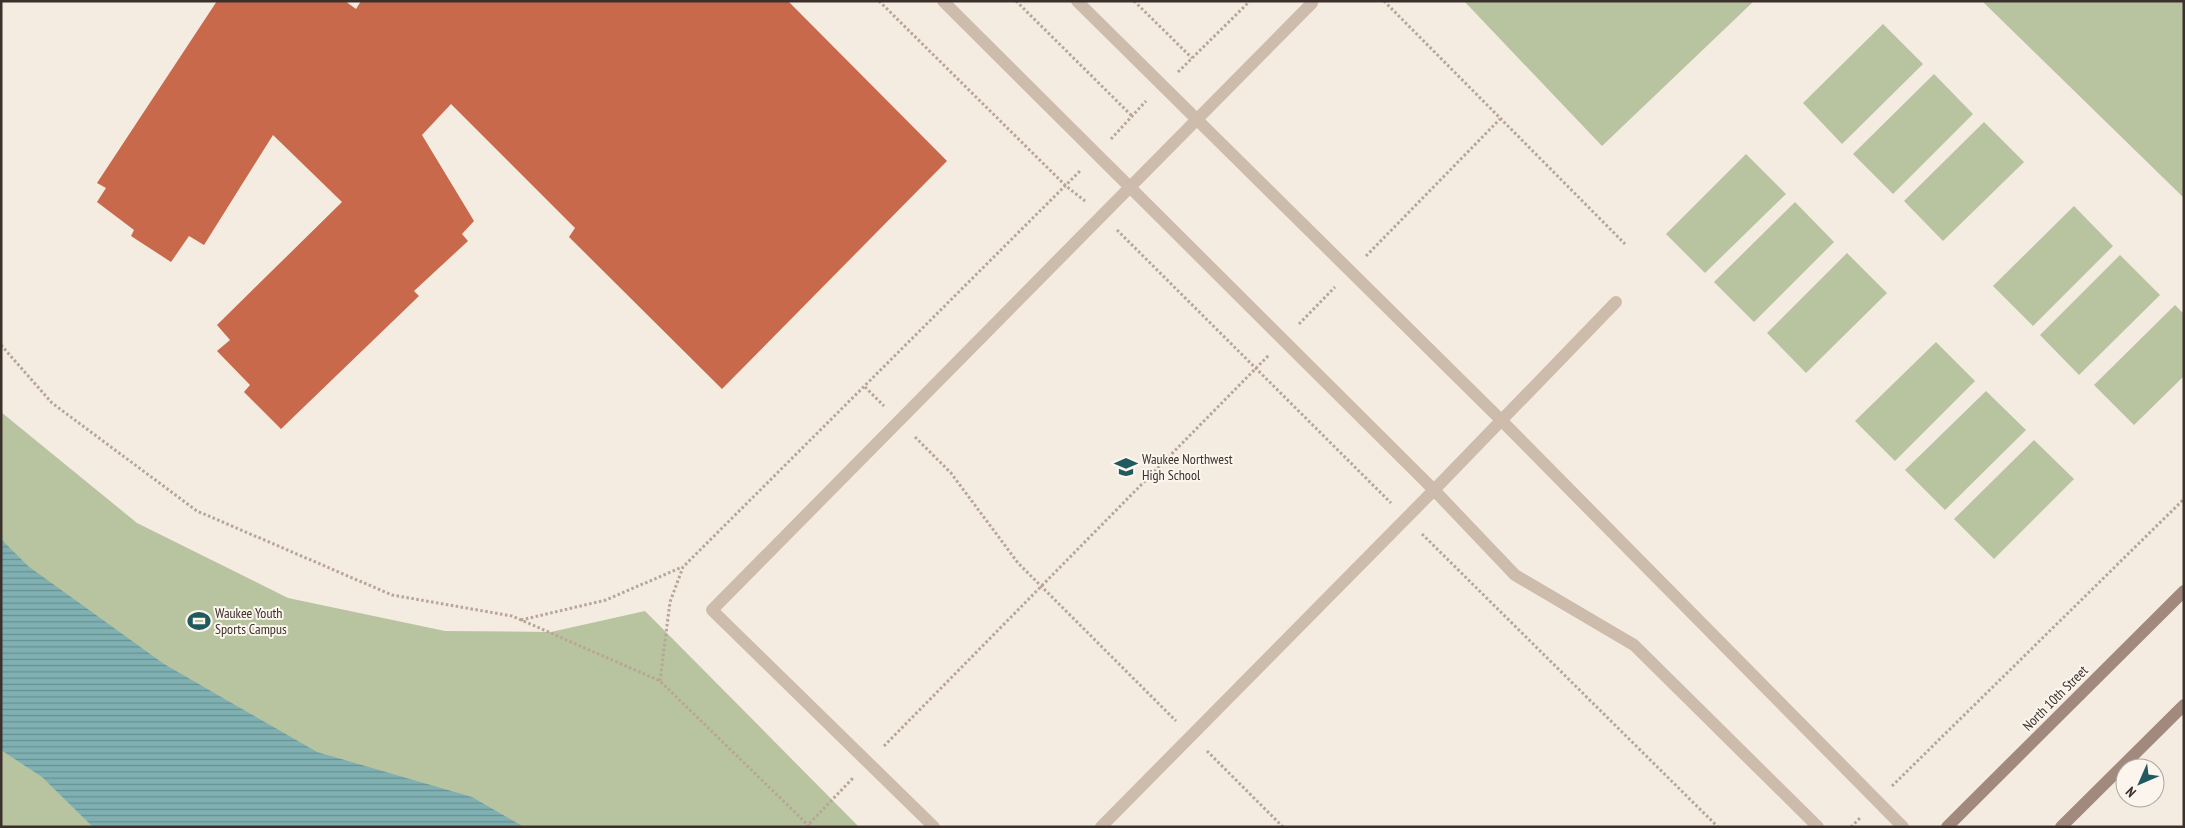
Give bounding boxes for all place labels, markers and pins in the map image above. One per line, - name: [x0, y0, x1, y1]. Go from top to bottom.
- place label: Waukee Northwest High School: [1142, 450, 1233, 484]
- school or university icon: Waukee Northwest High School: [1113, 454, 1139, 480]
- place label: Waukee Youth Sports Campus: [215, 604, 287, 638]
- sports icon: Waukee Youth Sports Campus: [186, 608, 212, 634]

